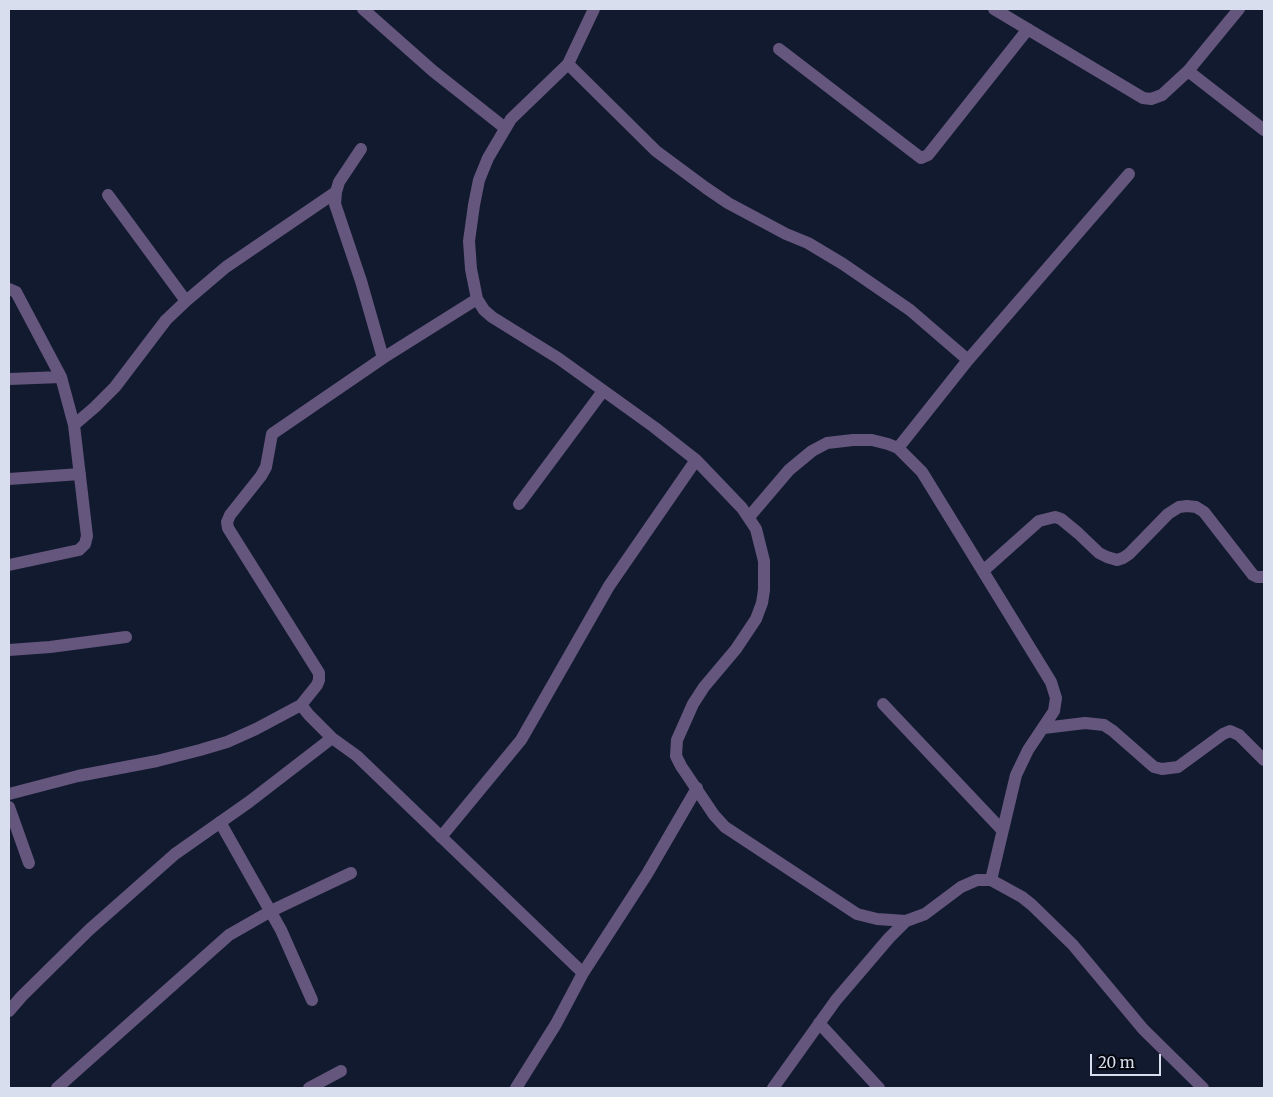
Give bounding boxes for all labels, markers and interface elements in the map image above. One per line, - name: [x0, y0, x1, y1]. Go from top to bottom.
- scale bar: [1093, 1044, 1164, 1076]
- text: 20 m: [1098, 1053, 1135, 1072]

